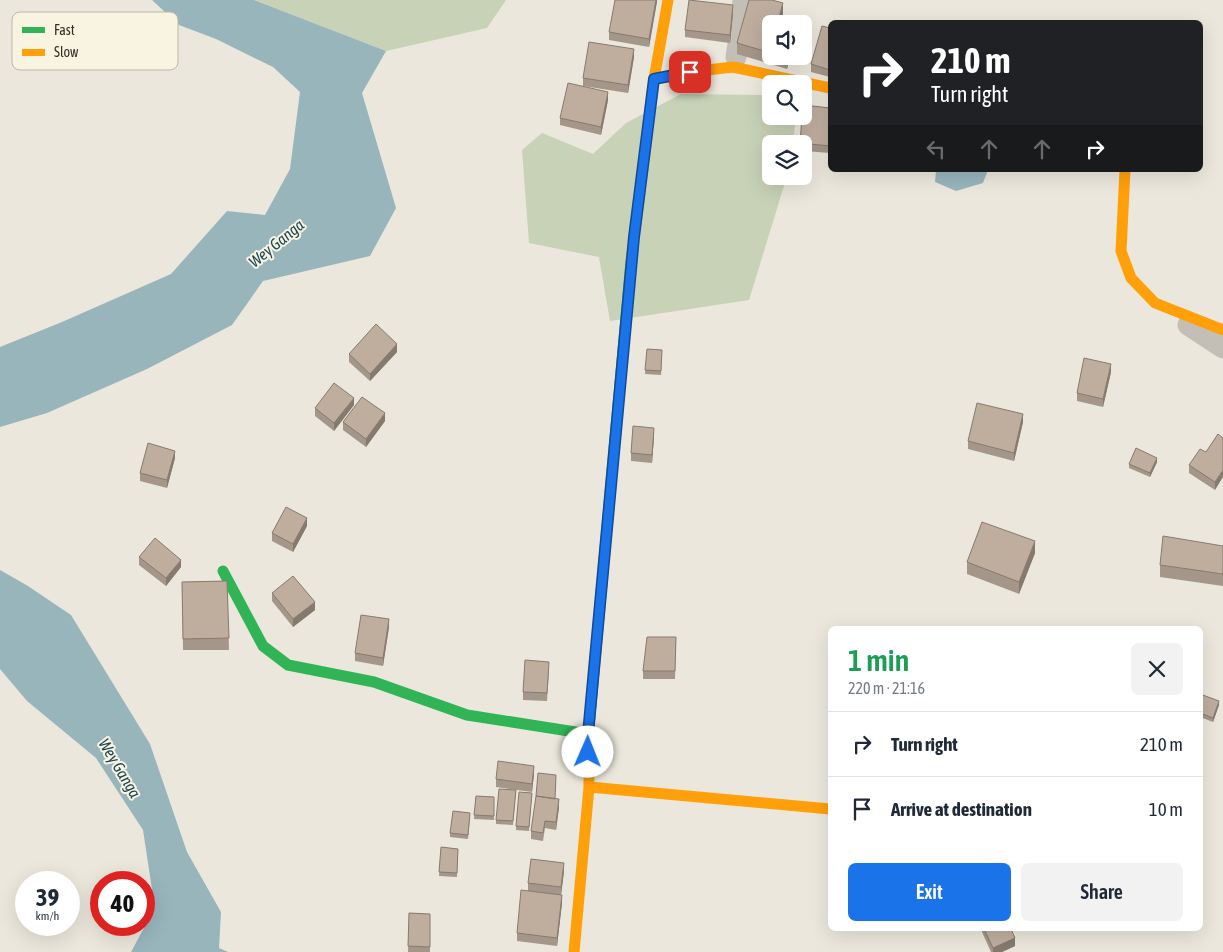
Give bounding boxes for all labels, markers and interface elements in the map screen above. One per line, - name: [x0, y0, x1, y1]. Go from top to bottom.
- legend: [12, 12, 178, 70]
- map controls: [762, 15, 812, 185]
- button: sound: [762, 15, 812, 65]
- text: Fast: [54, 22, 75, 38]
- icon: right: [848, 40, 913, 105]
- text: 210 m: [931, 40, 1010, 80]
- text: Slow: [54, 44, 79, 60]
- pin: [669, 51, 711, 93]
- icon: arrive: [676, 58, 704, 86]
- button: search: [762, 75, 812, 125]
- text: Turn right: [931, 81, 1008, 107]
- button: layers: [762, 135, 812, 185]
- icon: left: [922, 135, 950, 163]
- icon: ahead: [975, 135, 1003, 163]
- icon: ahead: [1028, 135, 1056, 163]
- icon: right: [1081, 135, 1109, 163]
- water label: Wey Ganga: [245, 215, 308, 271]
- text: 1 min: [848, 643, 909, 677]
- button: close: [1131, 643, 1183, 695]
- text: 220 m · 21:16: [848, 679, 925, 697]
- position arrow: [561, 725, 613, 777]
- icon: right: [848, 730, 876, 758]
- text: Turn right: [891, 733, 958, 755]
- text: 210 m: [1140, 733, 1183, 755]
- water label: Wey Ganga: [95, 735, 145, 802]
- icon: arrive: [848, 795, 876, 823]
- text: Arrive at destination: [891, 798, 1032, 820]
- text: 10 m: [1149, 798, 1183, 820]
- button: Exit: [848, 863, 1011, 921]
- button: Share: [1021, 863, 1183, 921]
- speed limit sign: 40: [90, 871, 155, 936]
- text: 39: [36, 883, 59, 911]
- text: km/h: [36, 909, 59, 923]

